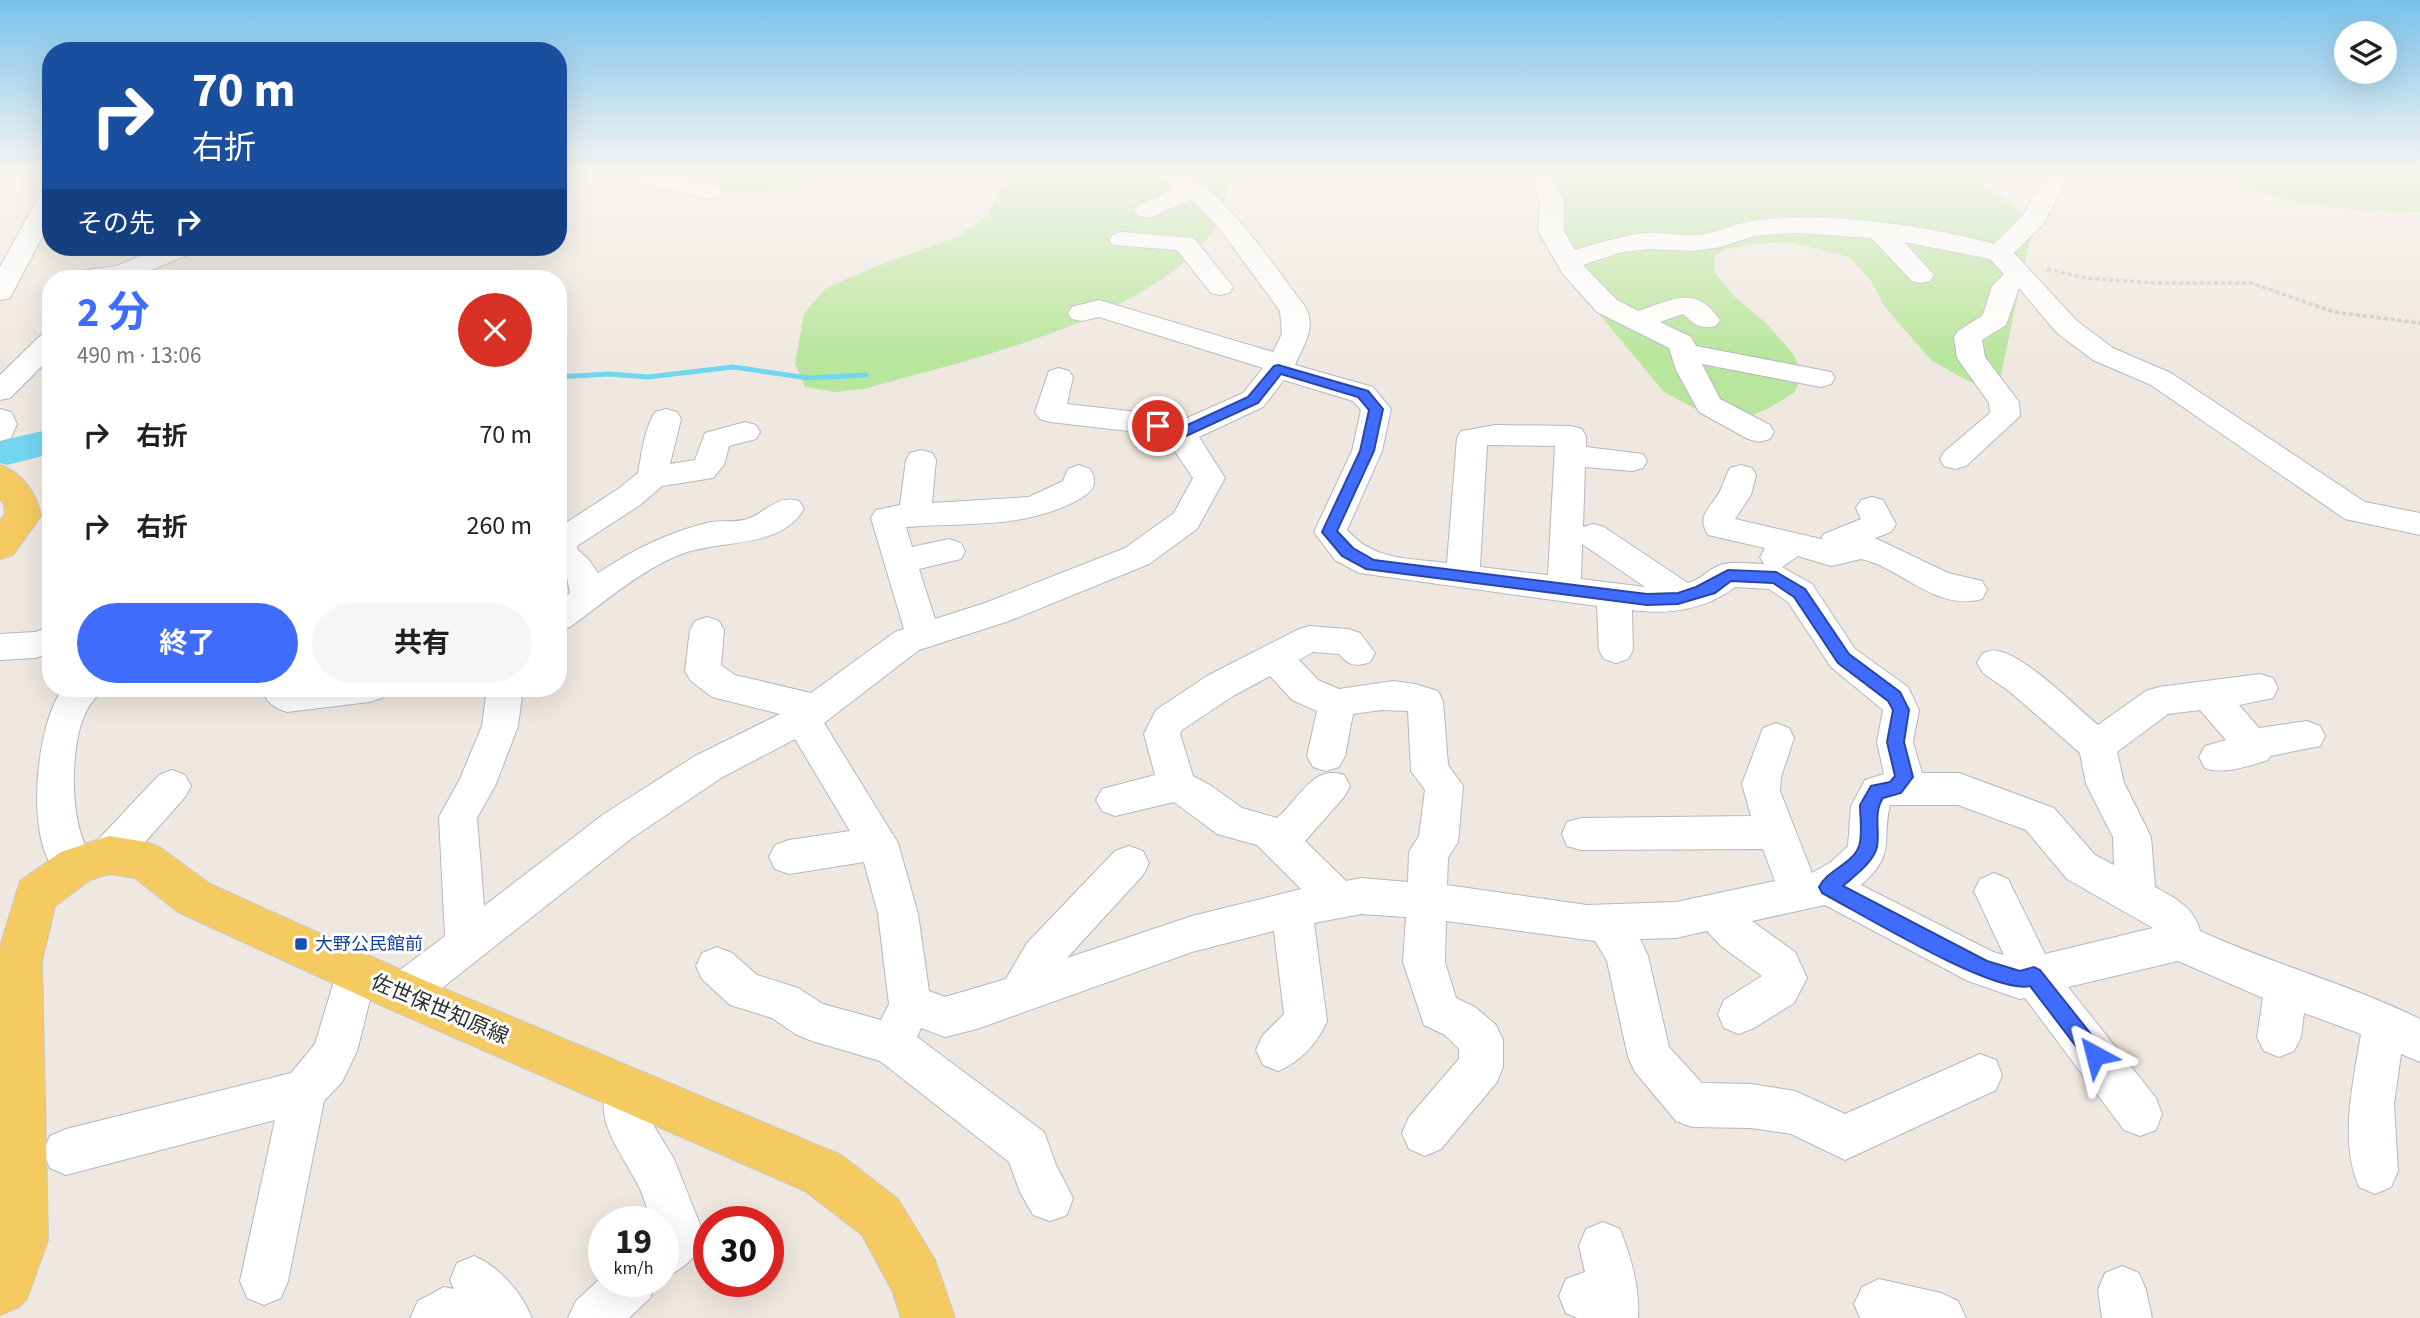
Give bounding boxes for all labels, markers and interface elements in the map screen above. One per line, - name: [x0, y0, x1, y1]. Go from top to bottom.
- map controls: [2334, 21, 2397, 84]
- button: layers: [2334, 21, 2397, 84]
- text: 70 m: [192, 56, 296, 126]
- icon: right: [77, 70, 168, 161]
- text: 右折: [192, 125, 256, 171]
- icon: right: [169, 203, 207, 241]
- text: その先: [77, 205, 155, 242]
- text: 2 分: [77, 283, 150, 343]
- button: close: [458, 293, 532, 367]
- text: 490 m · 13:06: [77, 339, 201, 372]
- pin: [1128, 396, 1188, 456]
- icon: arrive: [1139, 407, 1177, 445]
- icon: right: [77, 416, 115, 454]
- text: 70 m: [479, 416, 532, 453]
- text: 右折: [136, 418, 188, 455]
- icon: right: [77, 507, 115, 545]
- text: 260 m: [466, 507, 532, 544]
- text: 右折: [136, 509, 188, 546]
- button: 終了: [77, 603, 298, 683]
- button: 共有: [312, 603, 532, 683]
- place label: 大野公民館前: [315, 932, 423, 957]
- marker: 大野公民館前: [293, 936, 309, 952]
- street label: 佐世保世知原線: [366, 966, 514, 1052]
- position arrow: [2058, 1018, 2132, 1092]
- speed limit sign: 30: [693, 1206, 784, 1297]
- text: 19: [615, 1217, 652, 1267]
- text: km/h: [614, 1256, 653, 1281]

